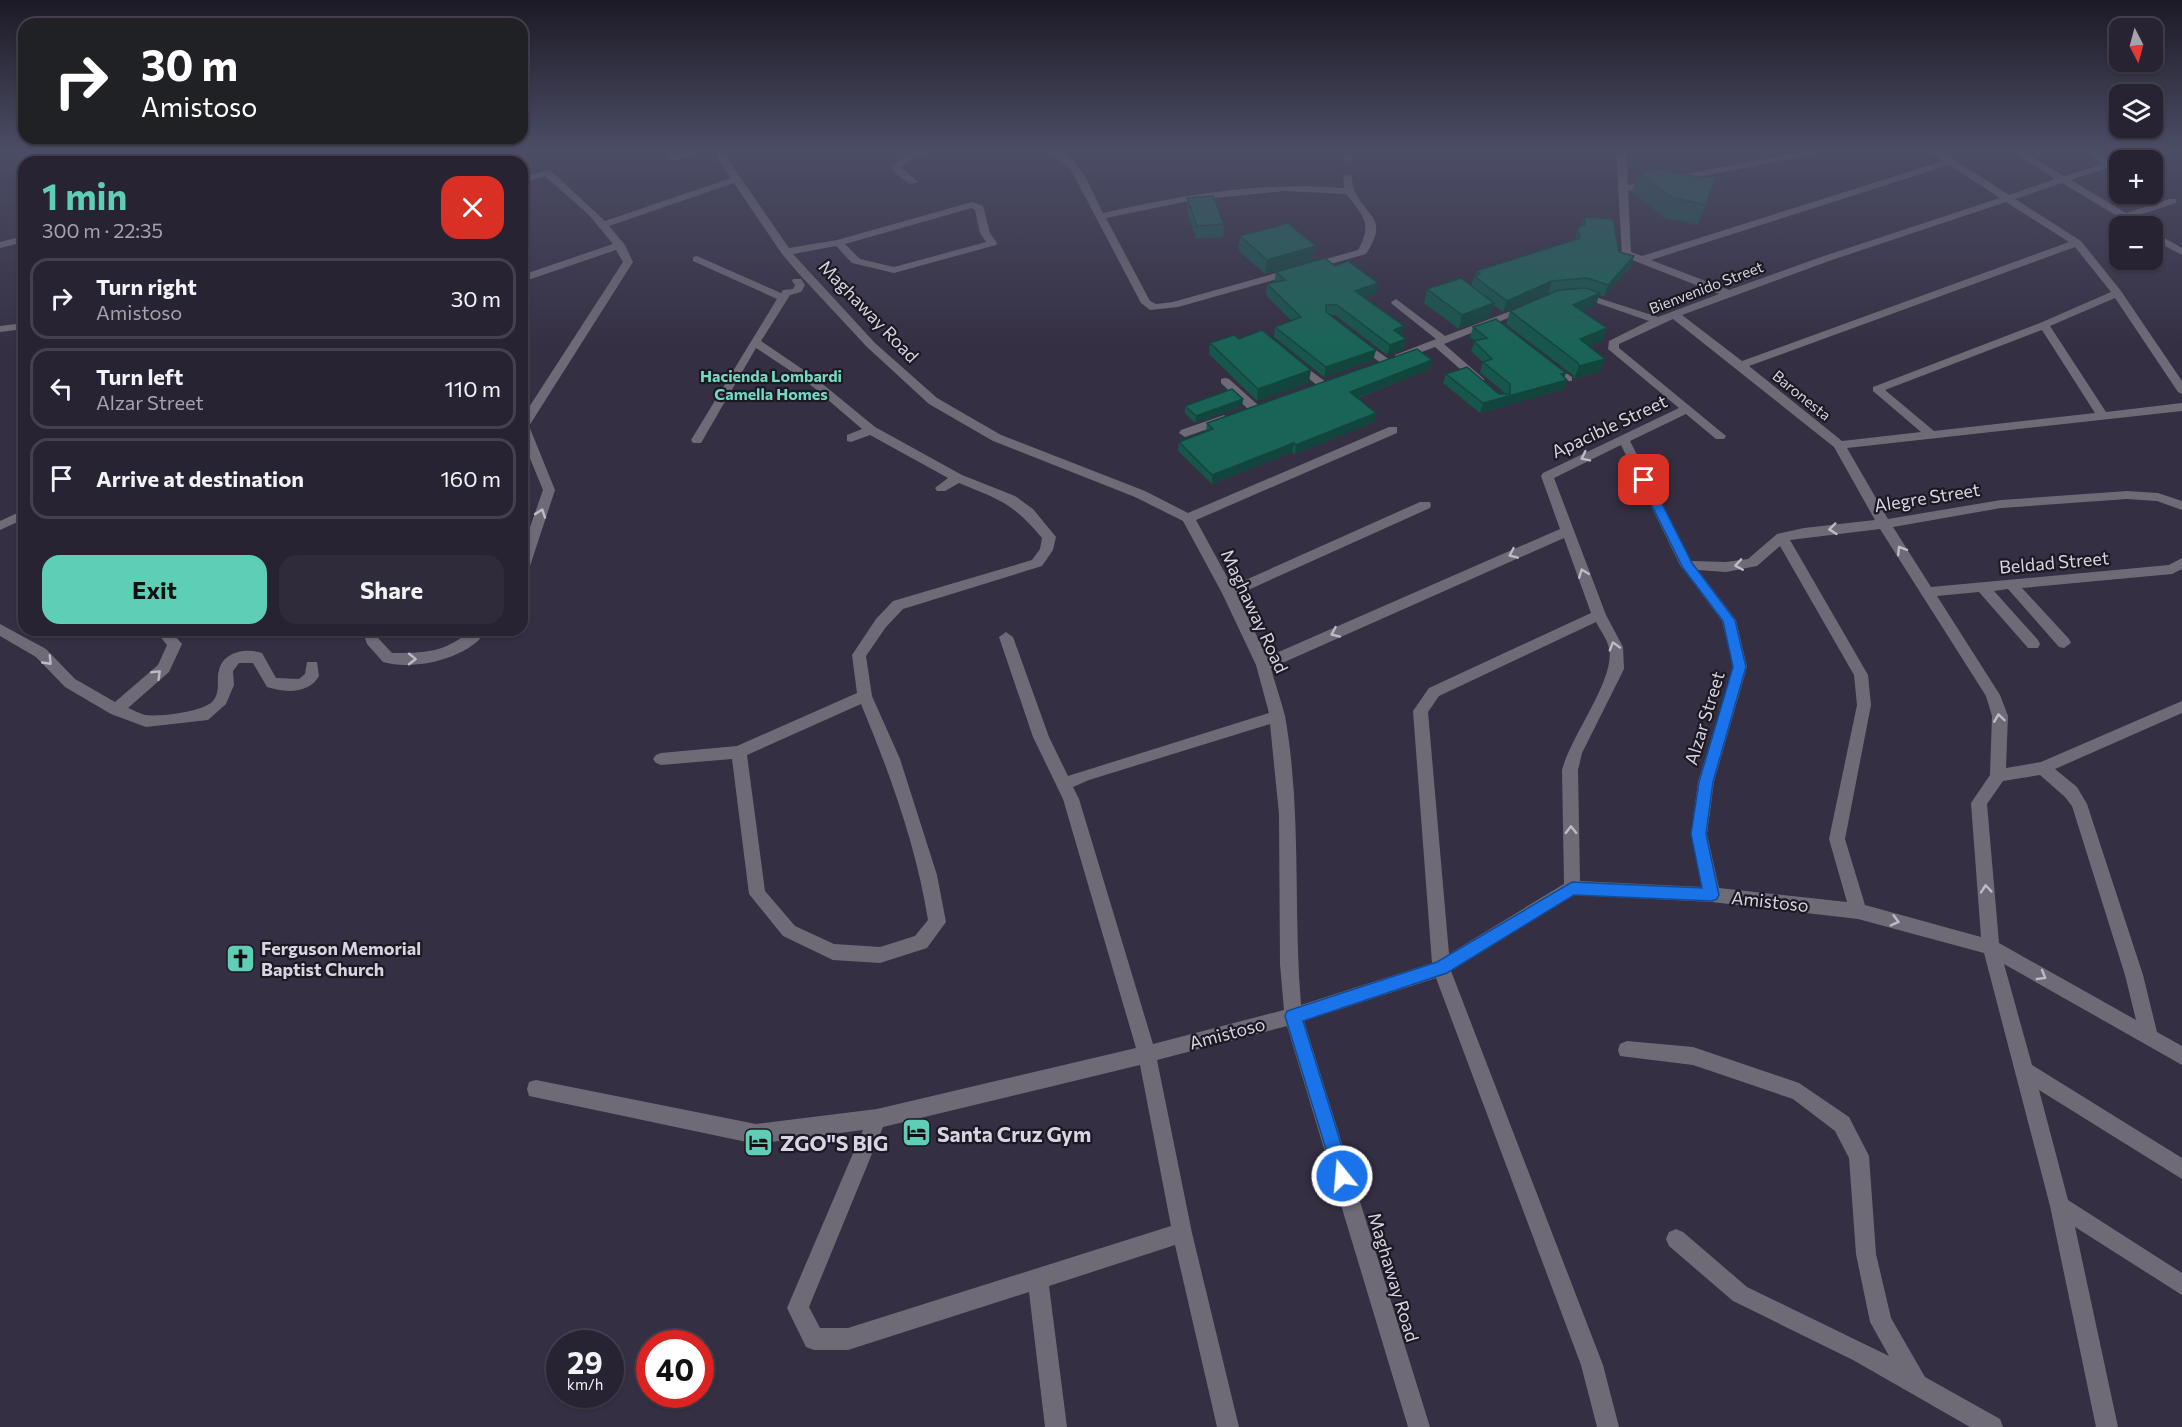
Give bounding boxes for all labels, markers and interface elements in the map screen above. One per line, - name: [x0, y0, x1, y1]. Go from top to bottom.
- north arrow: [2109, 18, 2163, 72]
- map controls: [2109, 18, 2163, 270]
- text: 30 m: [141, 38, 238, 90]
- icon: right: [42, 42, 120, 120]
- button: layers: [2109, 84, 2163, 138]
- text: Amistoso: [141, 90, 258, 123]
- button: +: [2109, 150, 2163, 204]
- text: 1 min: [42, 173, 127, 217]
- button: close: [441, 176, 504, 239]
- button: −: [2109, 216, 2163, 270]
- text: 300 m · 22:35: [42, 218, 163, 242]
- street label: Maghaway Road: [815, 255, 923, 367]
- street label: Bienvenido Street: [1646, 257, 1766, 317]
- text: Turn right: [96, 273, 197, 300]
- icon: right: [45, 282, 78, 315]
- text: 30 m: [451, 285, 501, 312]
- text: Amistoso: [96, 300, 182, 324]
- text: Turn left: [96, 363, 183, 390]
- district label: Hacienda Lombardi Camella Homes: [700, 366, 842, 403]
- street label: Baronesta: [1769, 366, 1835, 424]
- icon: left: [45, 372, 78, 405]
- text: 110 m: [444, 375, 501, 402]
- text: Alzar Street: [96, 390, 204, 414]
- street label: Apacible Street: [1548, 390, 1670, 462]
- one-way arrow: [1580, 450, 1591, 461]
- pin: [1618, 454, 1669, 505]
- icon: arrive: [45, 462, 78, 495]
- icon: arrive: [1627, 463, 1660, 496]
- text: Arrive at destination: [96, 465, 304, 492]
- text: 160 m: [440, 465, 501, 492]
- street label: Alegre Street: [1872, 478, 1982, 516]
- one-way arrow: [534, 508, 546, 519]
- one-way arrow: [1828, 522, 1837, 535]
- street label: Maghaway Road: [1217, 546, 1293, 676]
- one-way arrow: [1897, 546, 1908, 557]
- street label: Beldad Street: [1998, 546, 2110, 578]
- one-way arrow: [1509, 547, 1520, 559]
- button: Exit: [42, 555, 267, 624]
- button: Share: [279, 555, 504, 624]
- one-way arrow: [1735, 559, 1744, 571]
- one-way arrow: [1578, 568, 1590, 579]
- one-way arrow: [1330, 626, 1341, 638]
- one-way arrow: [1609, 642, 1621, 652]
- one-way arrow: [41, 653, 52, 664]
- one-way arrow: [407, 653, 416, 665]
- street label: Alzar Street: [1679, 668, 1729, 768]
- one-way arrow: [150, 670, 160, 681]
- one-way arrow: [1993, 713, 2005, 722]
- one-way arrow: [1565, 825, 1577, 834]
- one-way arrow: [1980, 884, 1993, 893]
- street label: Amistoso: [1730, 886, 1810, 916]
- one-way arrow: [1889, 914, 1900, 926]
- place label: Ferguson Memorial Baptist Church: [261, 937, 421, 980]
- church icon: Ferguson Memorial Baptist Church: [224, 942, 256, 974]
- one-way arrow: [2036, 969, 2046, 980]
- street label: Amistoso: [1187, 1012, 1267, 1054]
- hotel icon: Santa Cruz Gym: [900, 1117, 932, 1149]
- place label: Santa Cruz Gym: [937, 1121, 1091, 1146]
- hotel icon: ZGO"S BIG: [743, 1126, 775, 1158]
- place label: ZGO"S BIG: [780, 1130, 888, 1155]
- position arrow: [1310, 1144, 1374, 1208]
- street label: Maghaway Road: [1364, 1210, 1424, 1344]
- speed limit sign: 40: [636, 1330, 714, 1408]
- text: 29: [567, 1343, 603, 1380]
- text: km/h: [567, 1375, 603, 1393]

